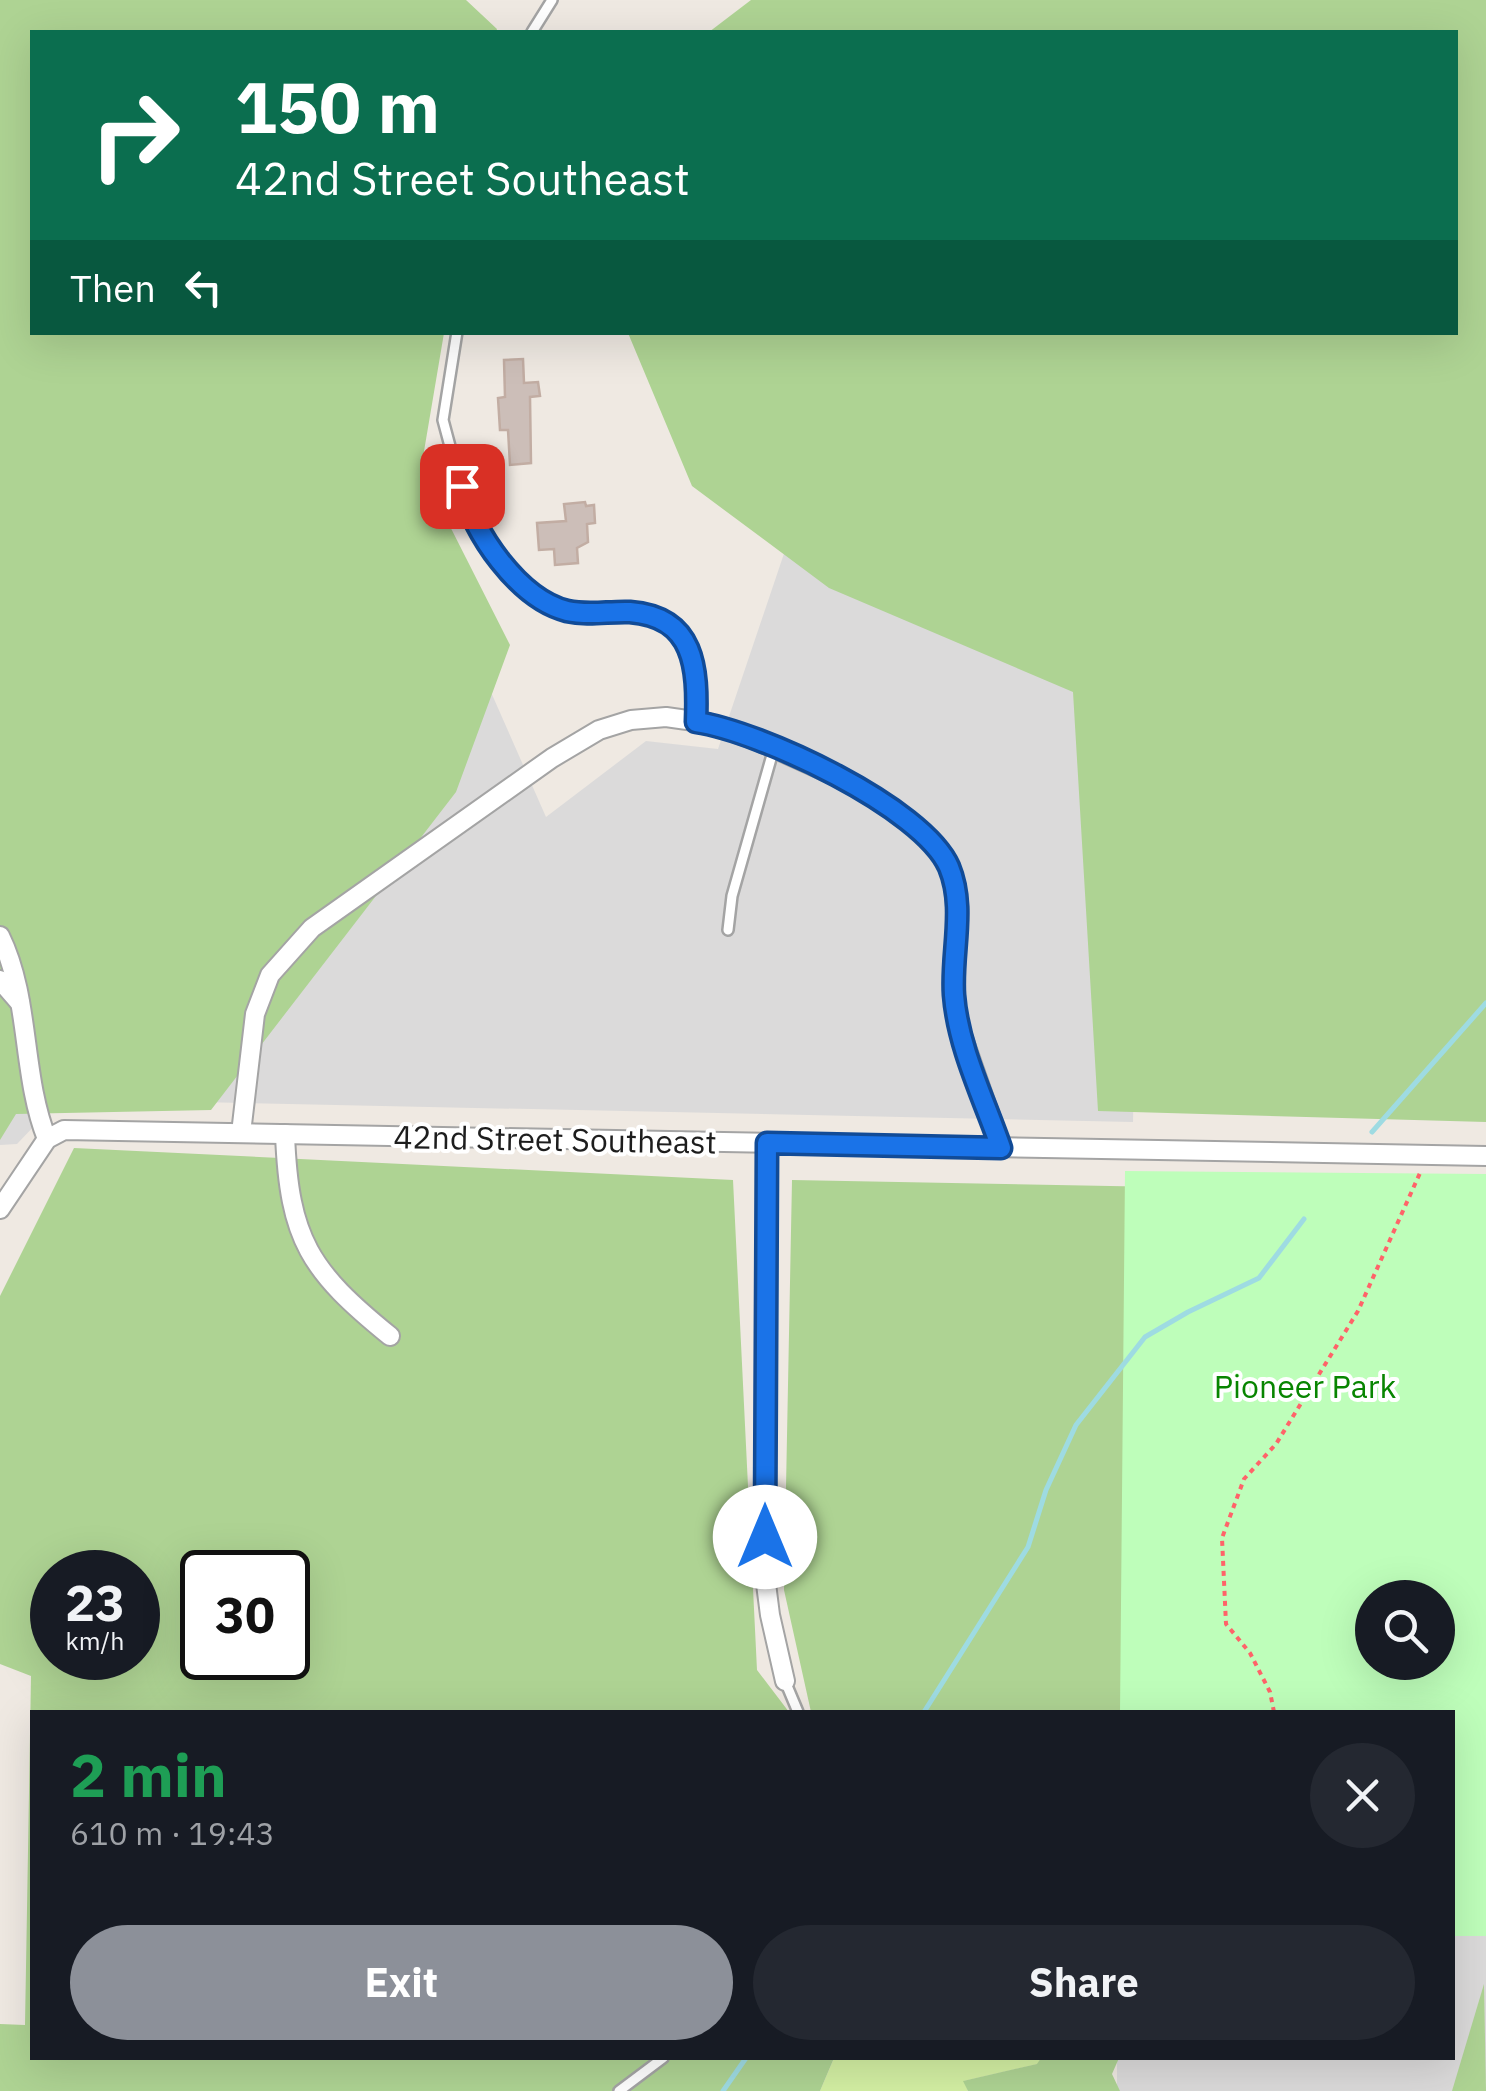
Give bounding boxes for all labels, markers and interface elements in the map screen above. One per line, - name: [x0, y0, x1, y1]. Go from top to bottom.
- text: 150 m: [235, 61, 440, 152]
- icon: right: [70, 70, 200, 200]
- text: 42nd Street Southeast: [235, 149, 690, 207]
- icon: left: [176, 260, 231, 315]
- text: Then: [70, 263, 156, 312]
- pin: [420, 444, 505, 529]
- icon: arrive: [435, 459, 490, 514]
- street label: 42nd Street Southeast: [393, 1115, 717, 1163]
- park label: Pioneer Park: [1214, 1365, 1396, 1407]
- position arrow: [713, 1485, 817, 1589]
- speed limit sign: 30: [180, 1550, 310, 1680]
- text: 23: [65, 1570, 125, 1635]
- map controls: [1355, 1580, 1455, 1680]
- button: search: [1355, 1580, 1455, 1680]
- text: km/h: [66, 1624, 124, 1657]
- text: 2 min: [70, 1735, 227, 1814]
- button: close: [1310, 1743, 1415, 1848]
- text: 610 m · 19:43: [70, 1812, 275, 1854]
- button: Exit: [70, 1925, 733, 2040]
- button: Share: [753, 1925, 1415, 2040]

